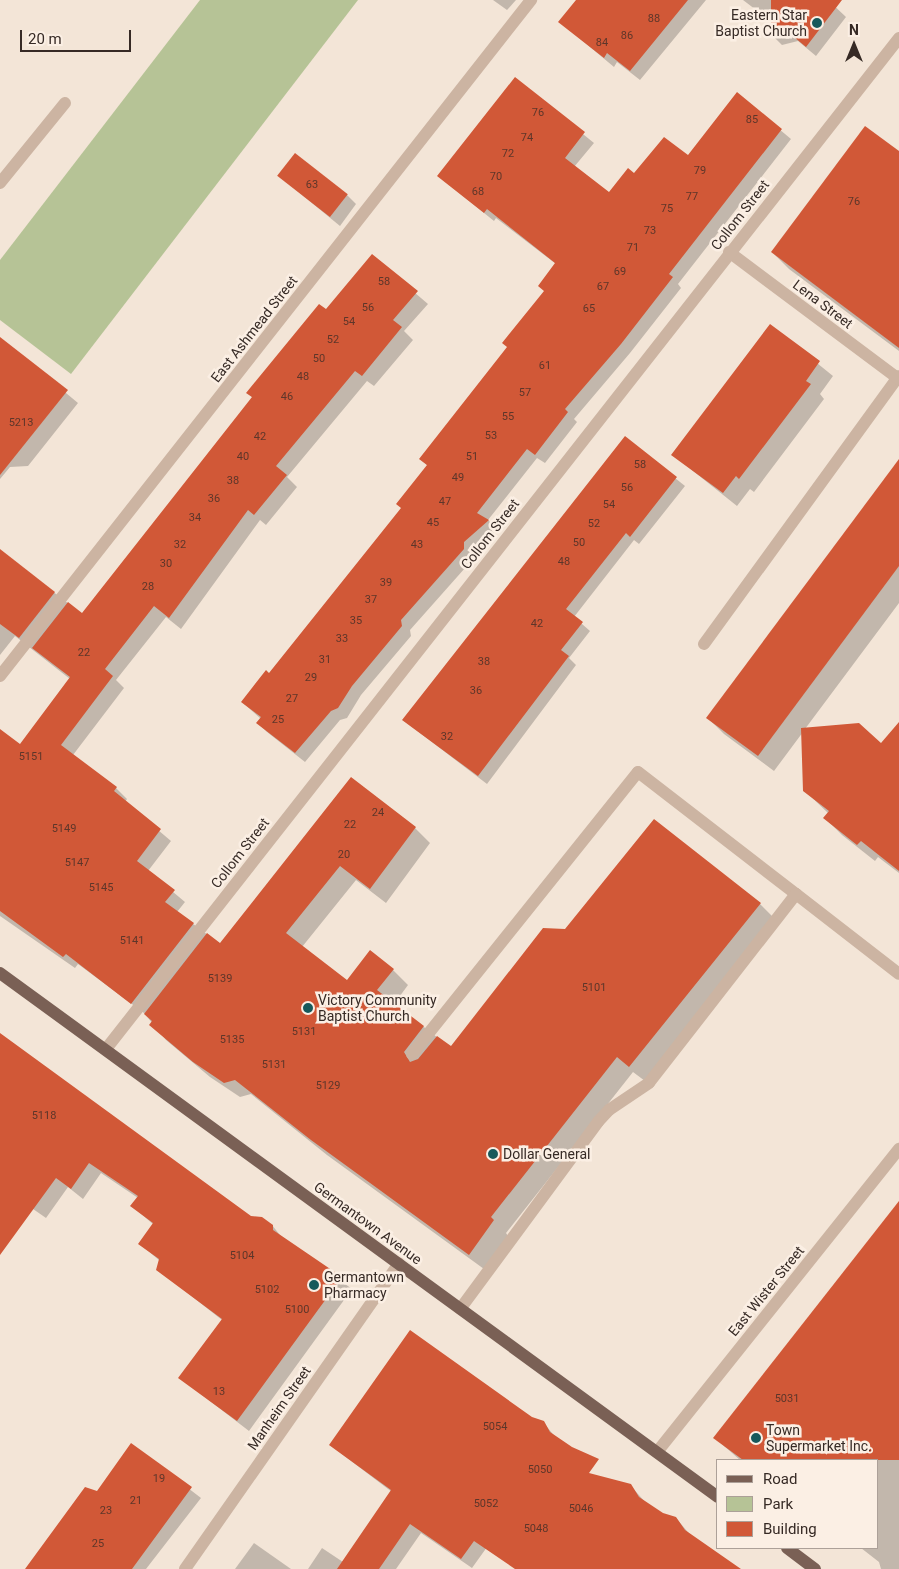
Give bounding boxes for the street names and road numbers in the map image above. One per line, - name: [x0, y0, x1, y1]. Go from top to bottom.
- street label: Collom Street: [707, 177, 773, 253]
- street label: East Ashmead Street: [207, 272, 301, 386]
- street label: Lena Street: [790, 276, 856, 332]
- street label: Collom Street: [457, 496, 523, 572]
- street label: Collom Street: [207, 815, 273, 891]
- street label: Germantown Avenue: [311, 1178, 425, 1268]
- street label: East Wister Street: [725, 1243, 807, 1339]
- street label: Manheim Street: [244, 1363, 314, 1453]

